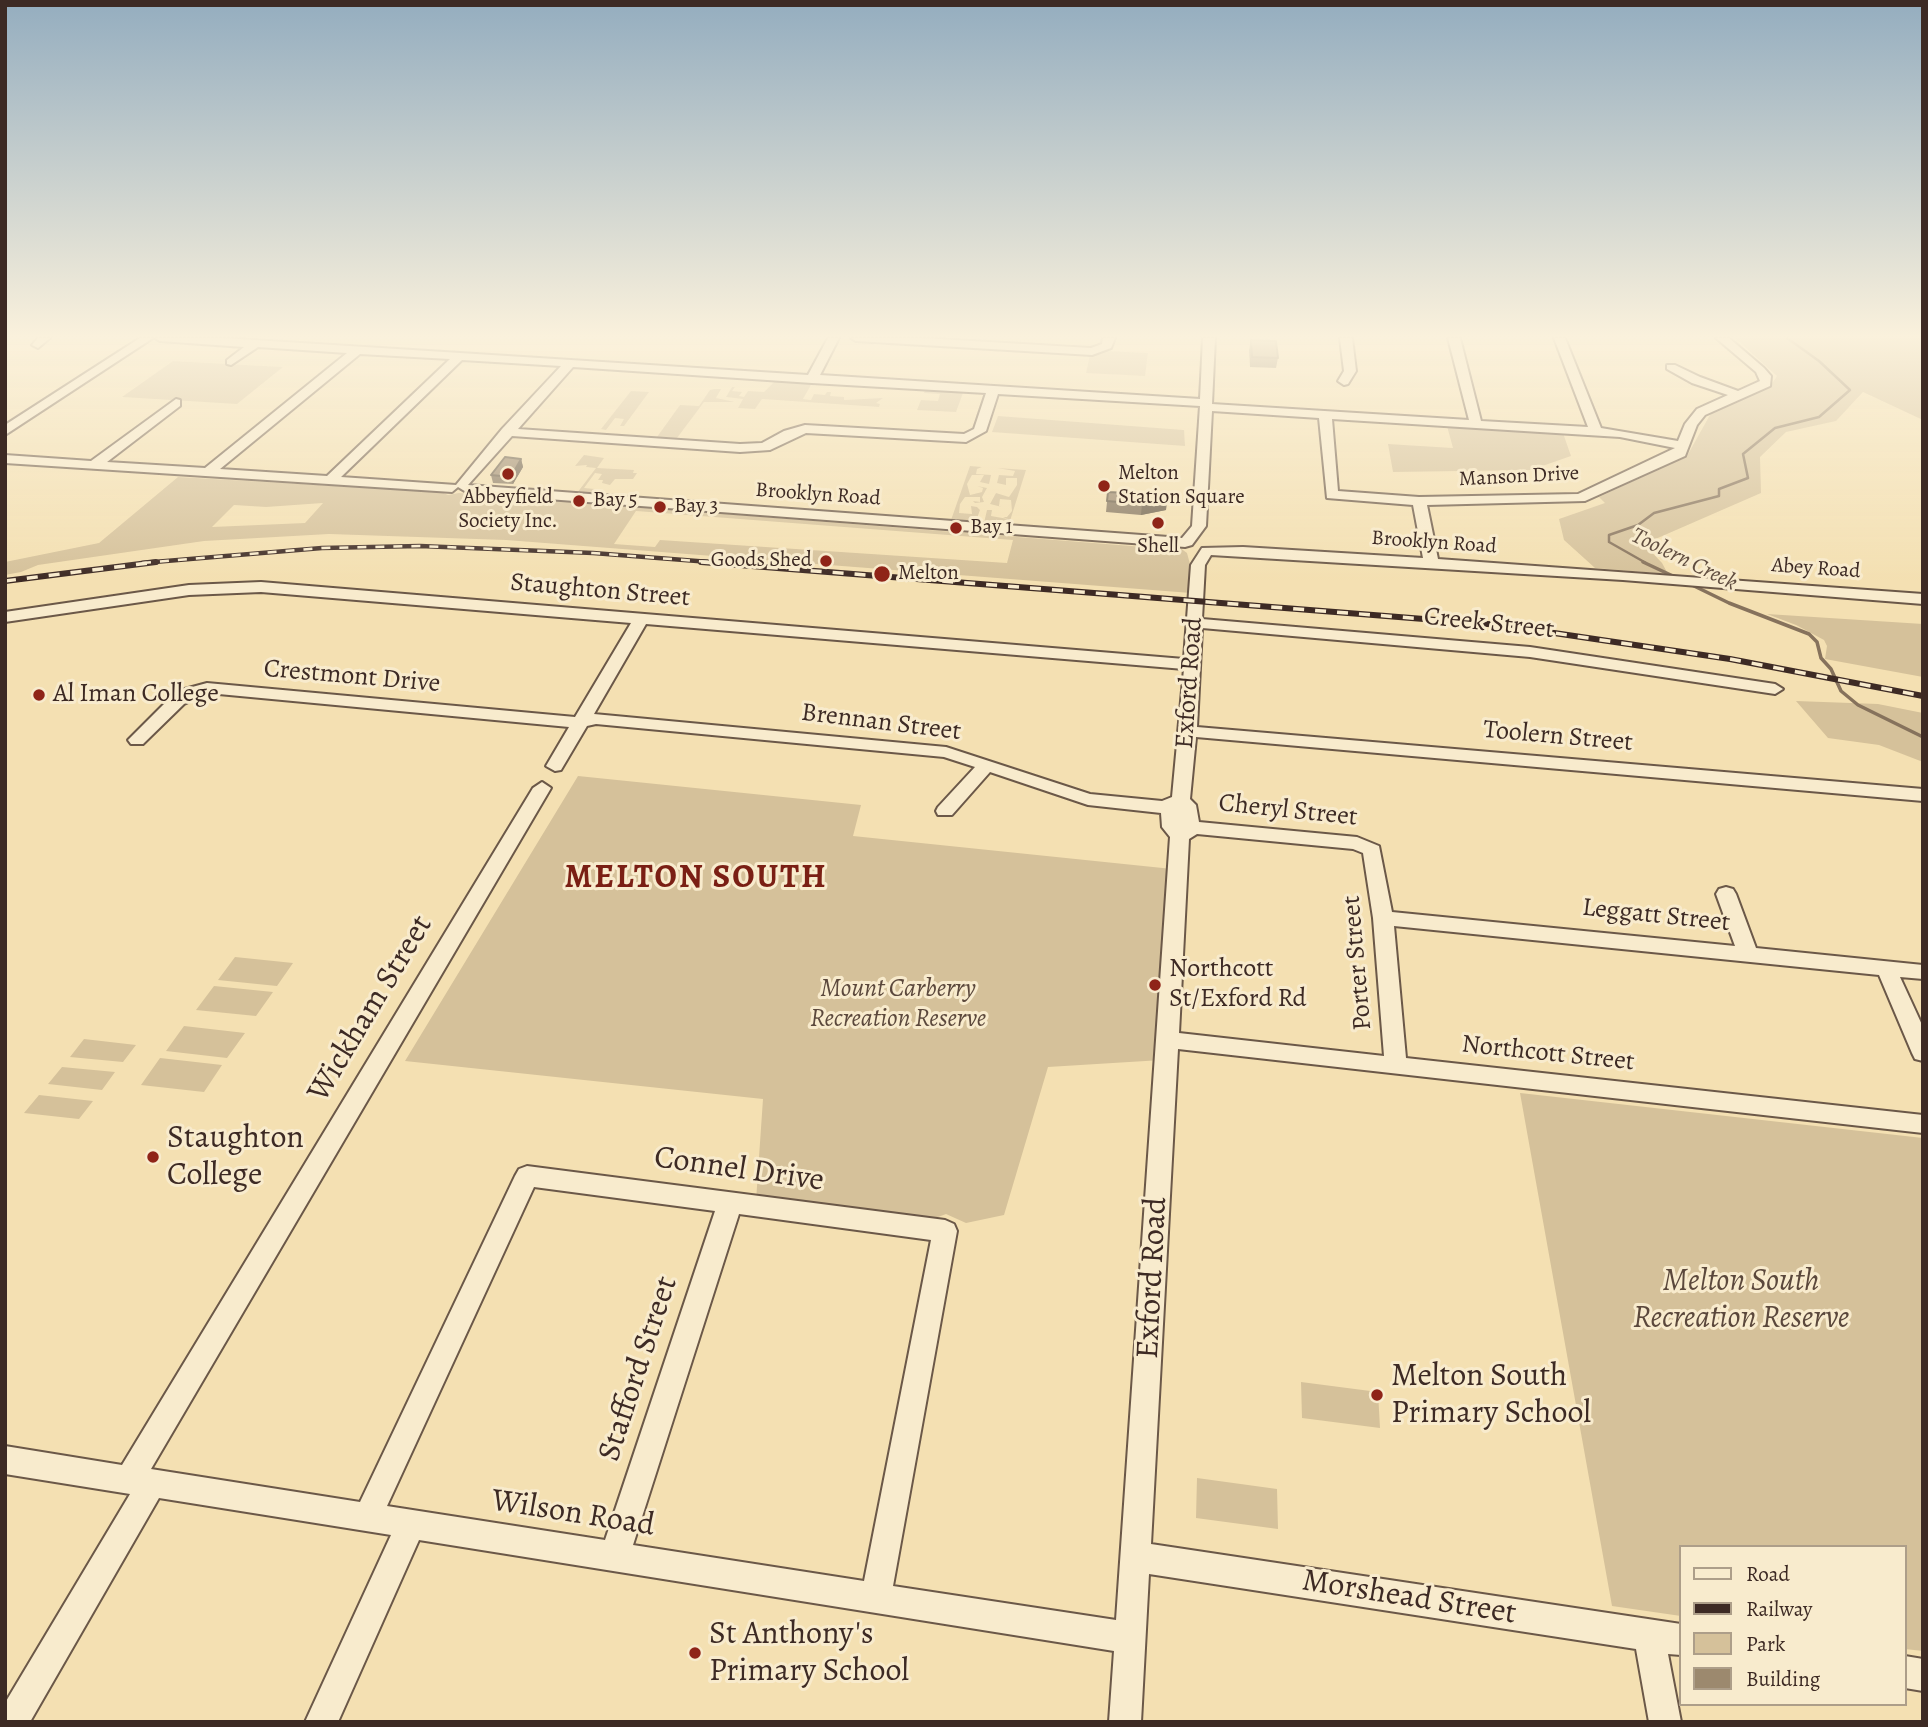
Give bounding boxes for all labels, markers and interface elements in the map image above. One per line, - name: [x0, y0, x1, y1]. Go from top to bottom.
- place label: Melton Station Square: [1118, 461, 1245, 511]
- street label: Manson Drive: [1458, 461, 1580, 493]
- marker: Abbeyfield Society Inc.: [500, 466, 516, 482]
- street label: Brooklyn Road: [755, 478, 881, 512]
- marker: Melton Station Square: [1096, 478, 1112, 494]
- place label: Abbeyfield Society Inc.: [458, 485, 558, 535]
- place label: Bay 5: [593, 488, 637, 514]
- marker: Bay 5: [571, 493, 587, 509]
- place label: Bay 3: [674, 494, 718, 520]
- marker: Bay 3: [652, 499, 668, 515]
- place label: Bay 1: [970, 515, 1013, 541]
- marker: Shell: [1150, 515, 1166, 531]
- marker: Bay 1: [948, 520, 964, 536]
- water label: Toolern Creek: [1627, 523, 1741, 597]
- street label: Brooklyn Road: [1371, 526, 1497, 560]
- place label: Shell: [1137, 534, 1179, 560]
- place label: Goods Shed: [711, 548, 812, 574]
- marker: Goods Shed: [818, 553, 834, 569]
- street label: Abey Road: [1771, 553, 1861, 585]
- place label: Melton: [898, 561, 959, 587]
- marker: Melton: [872, 564, 892, 584]
- street label: Staughton Street: [509, 568, 691, 614]
- street label: Creek Street: [1422, 602, 1556, 646]
- street label: Exford Road: [1170, 616, 1210, 750]
- street label: Crestmont Drive: [262, 654, 442, 700]
- place label: Al Iman College: [53, 679, 219, 711]
- marker: Al Iman College: [31, 687, 47, 703]
- street label: Brennan Street: [799, 698, 963, 748]
- street label: Toolern Street: [1482, 715, 1634, 759]
- street label: Cheryl Street: [1217, 788, 1359, 834]
- district label: MELTON SOUTH: [566, 859, 826, 899]
- street label: Leggatt Street: [1580, 893, 1732, 939]
- street label: Porter Street: [1337, 894, 1379, 1032]
- street label: Wickham Street: [300, 909, 442, 1109]
- place label: Northcott St/Exford Rd: [1169, 954, 1307, 1016]
- park label: Mount Carberry Recreation Reserve: [810, 974, 986, 1036]
- marker: Northcott St/Exford Rd: [1147, 977, 1163, 993]
- street label: Northcott Street: [1460, 1029, 1636, 1079]
- place label: Staughton College: [167, 1120, 304, 1195]
- street label: Connel Drive: [652, 1139, 826, 1201]
- marker: Staughton College: [145, 1149, 161, 1165]
- street label: Exford Road: [1130, 1196, 1176, 1360]
- park label: Melton South Recreation Reserve: [1633, 1263, 1849, 1338]
- street label: Stafford Street: [591, 1272, 687, 1466]
- place label: Melton South Primary School: [1391, 1358, 1591, 1433]
- marker: Melton South Primary School: [1369, 1387, 1385, 1403]
- street label: Wilson Road: [489, 1482, 657, 1546]
- legend: [1680, 1545, 1907, 1706]
- text: Road: [1746, 1560, 1790, 1588]
- street label: Morshead Street: [1299, 1562, 1519, 1634]
- text: Railway: [1746, 1595, 1812, 1623]
- place label: St Anthony's Primary School: [709, 1616, 909, 1691]
- text: Park: [1746, 1630, 1785, 1658]
- marker: St Anthony's Primary School: [687, 1645, 703, 1661]
- text: Building: [1746, 1665, 1820, 1693]

